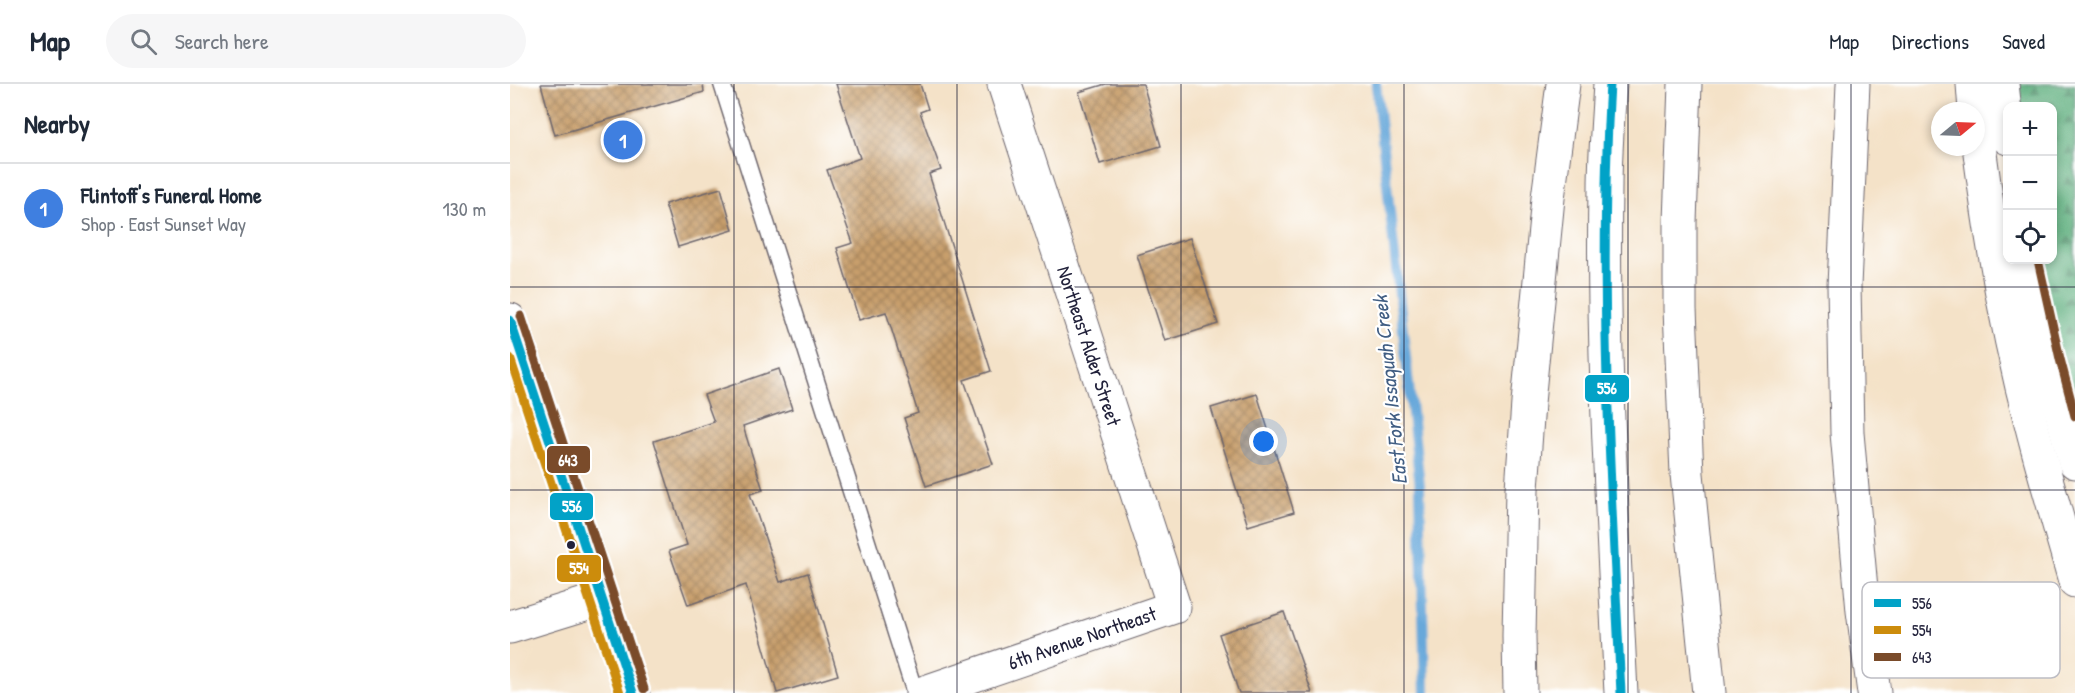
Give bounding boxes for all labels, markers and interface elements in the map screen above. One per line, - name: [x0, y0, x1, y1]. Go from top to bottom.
- search box: [106, 14, 526, 68]
- text: Map: [30, 22, 70, 60]
- icon: search: [127, 25, 160, 58]
- text: Search here: [175, 26, 269, 56]
- text: Map: [1829, 27, 1859, 56]
- text: Directions: [1892, 27, 1969, 56]
- text: Saved: [2002, 27, 2045, 56]
- north arrow: [1931, 102, 1985, 156]
- map controls: [2003, 102, 2057, 264]
- button: +: [2003, 102, 2057, 156]
- text: Nearby: [24, 106, 90, 141]
- pin: 1: [604, 118, 642, 162]
- button: −: [2003, 156, 2057, 210]
- text: Flintoff's Funeral Home: [81, 180, 262, 210]
- text: 1: [40, 195, 47, 222]
- text: 130 m: [443, 195, 486, 222]
- text: Shop · East Sunset Way: [81, 210, 246, 237]
- button: locate: [2003, 210, 2057, 264]
- street label: Northeast Alder Street: [1051, 263, 1128, 430]
- water label: East Fork Issaquah Creek: [1365, 292, 1414, 486]
- line badge: 556: [1584, 374, 1630, 403]
- text: 556: [1597, 377, 1618, 399]
- your location: [1249, 427, 1278, 456]
- line badge: 643: [546, 445, 591, 474]
- text: 643: [558, 449, 578, 471]
- line badge: 556: [549, 492, 594, 521]
- text: 556: [562, 495, 583, 517]
- unlabelled marker: [565, 539, 577, 551]
- line badge: 554: [556, 554, 602, 583]
- text: 554: [569, 557, 589, 579]
- legend: [1862, 582, 2060, 678]
- text: 556: [1912, 592, 1932, 614]
- street label: 6th Avenue Northeast: [1004, 599, 1161, 676]
- text: 554: [1912, 619, 1932, 641]
- text: 643: [1912, 646, 1932, 668]

